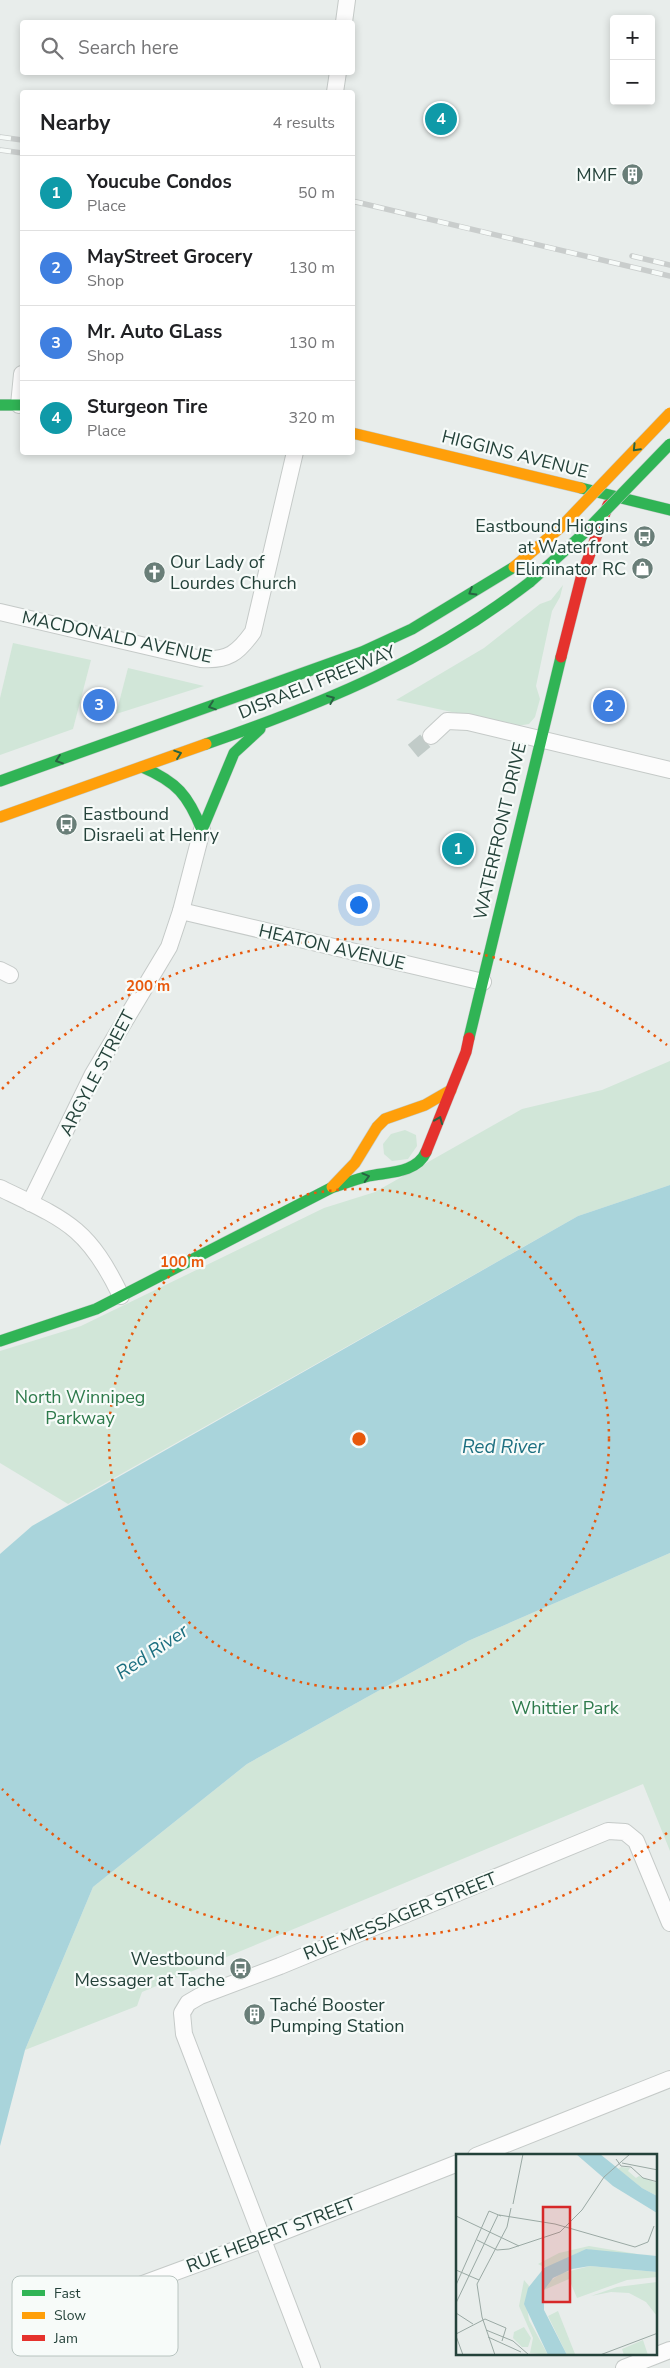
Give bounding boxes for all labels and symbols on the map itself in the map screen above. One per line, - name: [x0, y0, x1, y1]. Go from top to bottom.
- pin: 4: [425, 100, 457, 138]
- place label: MMF: [576, 163, 617, 187]
- building icon: MMF: [621, 163, 645, 187]
- street label: HIGGINS AVENUE: [439, 424, 591, 484]
- one-way arrow: [633, 443, 642, 452]
- place label: Eastbound Higgins at Waterfront: [475, 514, 629, 559]
- bus stop icon: Eastbound Higgins at Waterfront: [632, 524, 656, 548]
- place label: Our Lady of Lourdes Church: [170, 550, 297, 595]
- place label: Eliminator RC: [515, 557, 626, 581]
- shop icon: Eliminator RC: [630, 557, 654, 581]
- church icon: Our Lady of Lourdes Church: [142, 560, 166, 584]
- one-way arrow: [469, 586, 478, 596]
- street label: MACDONALD AVENUE: [20, 605, 214, 669]
- street label: DISRAELI FREEWAY: [235, 639, 400, 725]
- pin: 3: [83, 686, 115, 724]
- pin: 2: [593, 687, 625, 725]
- one-way arrow: [326, 695, 335, 705]
- one-way arrow: [208, 700, 217, 710]
- street label: WATERFRONT DRIVE: [468, 740, 532, 922]
- one-way arrow: [173, 750, 182, 760]
- one-way arrow: [55, 754, 63, 764]
- place label: Eastbound Disraeli at Henry: [83, 802, 220, 847]
- bus stop icon: Eastbound Disraeli at Henry: [55, 812, 79, 836]
- pin: 1: [442, 830, 474, 868]
- your location: [346, 892, 372, 918]
- street label: HEATON AVENUE: [256, 918, 408, 976]
- text: 200 m: [126, 976, 170, 996]
- street label: ARGYLE STREET: [54, 1006, 140, 1140]
- one-way arrow: [433, 1116, 443, 1124]
- one-way arrow: [362, 1172, 371, 1183]
- text: 100 m: [160, 1252, 204, 1272]
- park label: North Winnipeg Parkway: [15, 1385, 145, 1430]
- centre of rings: [350, 1430, 368, 1448]
- water label: Red River: [462, 1434, 545, 1460]
- water label: Red River: [111, 1618, 194, 1686]
- park label: Whittier Park: [511, 1696, 620, 1720]
- street label: RUE MESSAGER STREET: [300, 1866, 500, 1966]
- place label: Westbound Messager at Tache: [74, 1947, 225, 1992]
- bus stop icon: Westbound Messager at Tache: [229, 1957, 253, 1981]
- place label: Taché Booster Pumping Station: [270, 1993, 404, 2038]
- building icon: Taché Booster Pumping Station: [242, 2003, 266, 2027]
- inset map: [456, 2154, 658, 2356]
- street label: RUE HEBERT STREET: [183, 2192, 359, 2278]
- legend: [12, 2276, 178, 2356]
- text: Fast: [54, 2284, 80, 2303]
- text: Slow: [54, 2306, 86, 2325]
- text: Jam: [53, 2329, 78, 2348]

